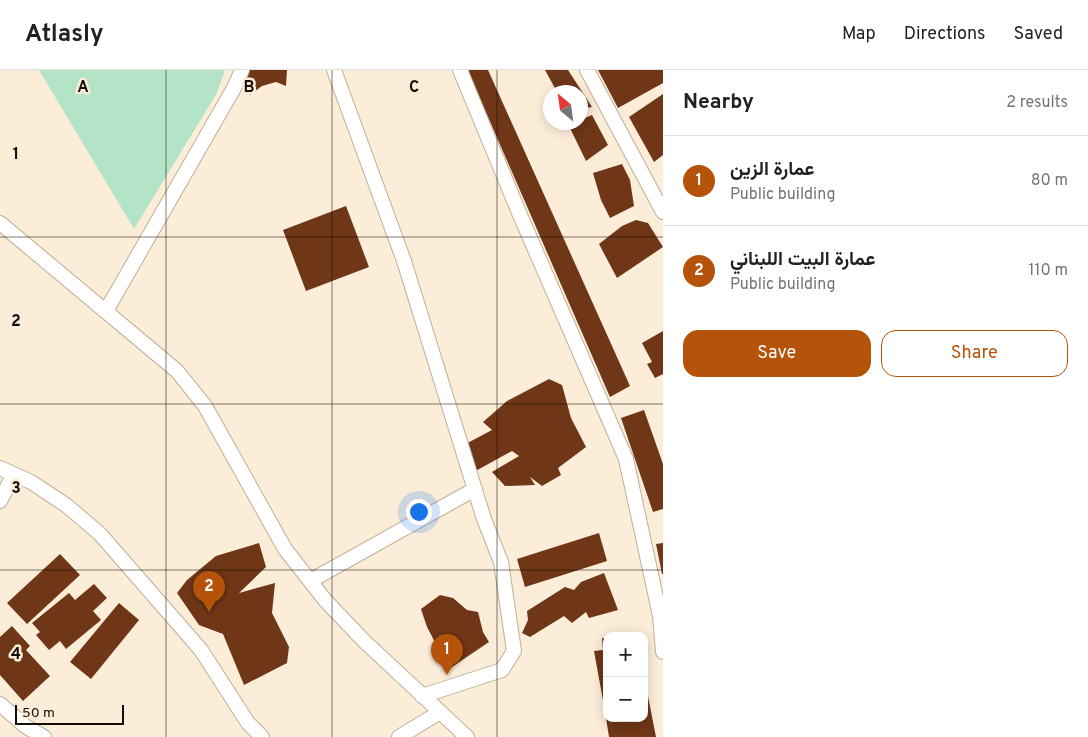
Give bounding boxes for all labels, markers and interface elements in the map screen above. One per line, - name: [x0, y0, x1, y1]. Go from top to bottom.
- text: Atlasly: [25, 20, 104, 50]
- text: Map: [842, 23, 876, 46]
- text: Directions: [904, 23, 986, 46]
- text: Saved: [1014, 23, 1063, 46]
- text: A: [77, 78, 89, 98]
- text: B: [243, 78, 255, 98]
- text: C: [409, 78, 419, 98]
- north arrow: [543, 85, 588, 130]
- text: Nearby: [683, 89, 754, 116]
- text: 2 results: [1006, 93, 1068, 113]
- text: 1: [13, 145, 19, 165]
- text: عمارة الزين: [730, 158, 814, 182]
- text: 1: [696, 171, 702, 191]
- text: 80 m: [1031, 171, 1068, 191]
- text: Public building: [730, 185, 835, 205]
- text: عمارة البيت اللبناني: [730, 248, 875, 272]
- text: 2: [694, 261, 704, 281]
- text: 110 m: [1028, 261, 1068, 281]
- text: Public building: [730, 275, 835, 295]
- text: 2: [11, 312, 21, 332]
- button: Save: [683, 330, 871, 377]
- button: Share: [881, 330, 1068, 377]
- text: 3: [11, 479, 21, 499]
- your location: [406, 499, 432, 525]
- pin: 2: [193, 571, 225, 612]
- map controls: [603, 632, 648, 722]
- button: +: [603, 632, 648, 677]
- pin: 1: [431, 634, 463, 675]
- text: 4: [11, 645, 21, 665]
- button: −: [603, 677, 648, 722]
- scale bar: [15, 702, 124, 725]
- text: 50 m: [22, 705, 55, 722]

